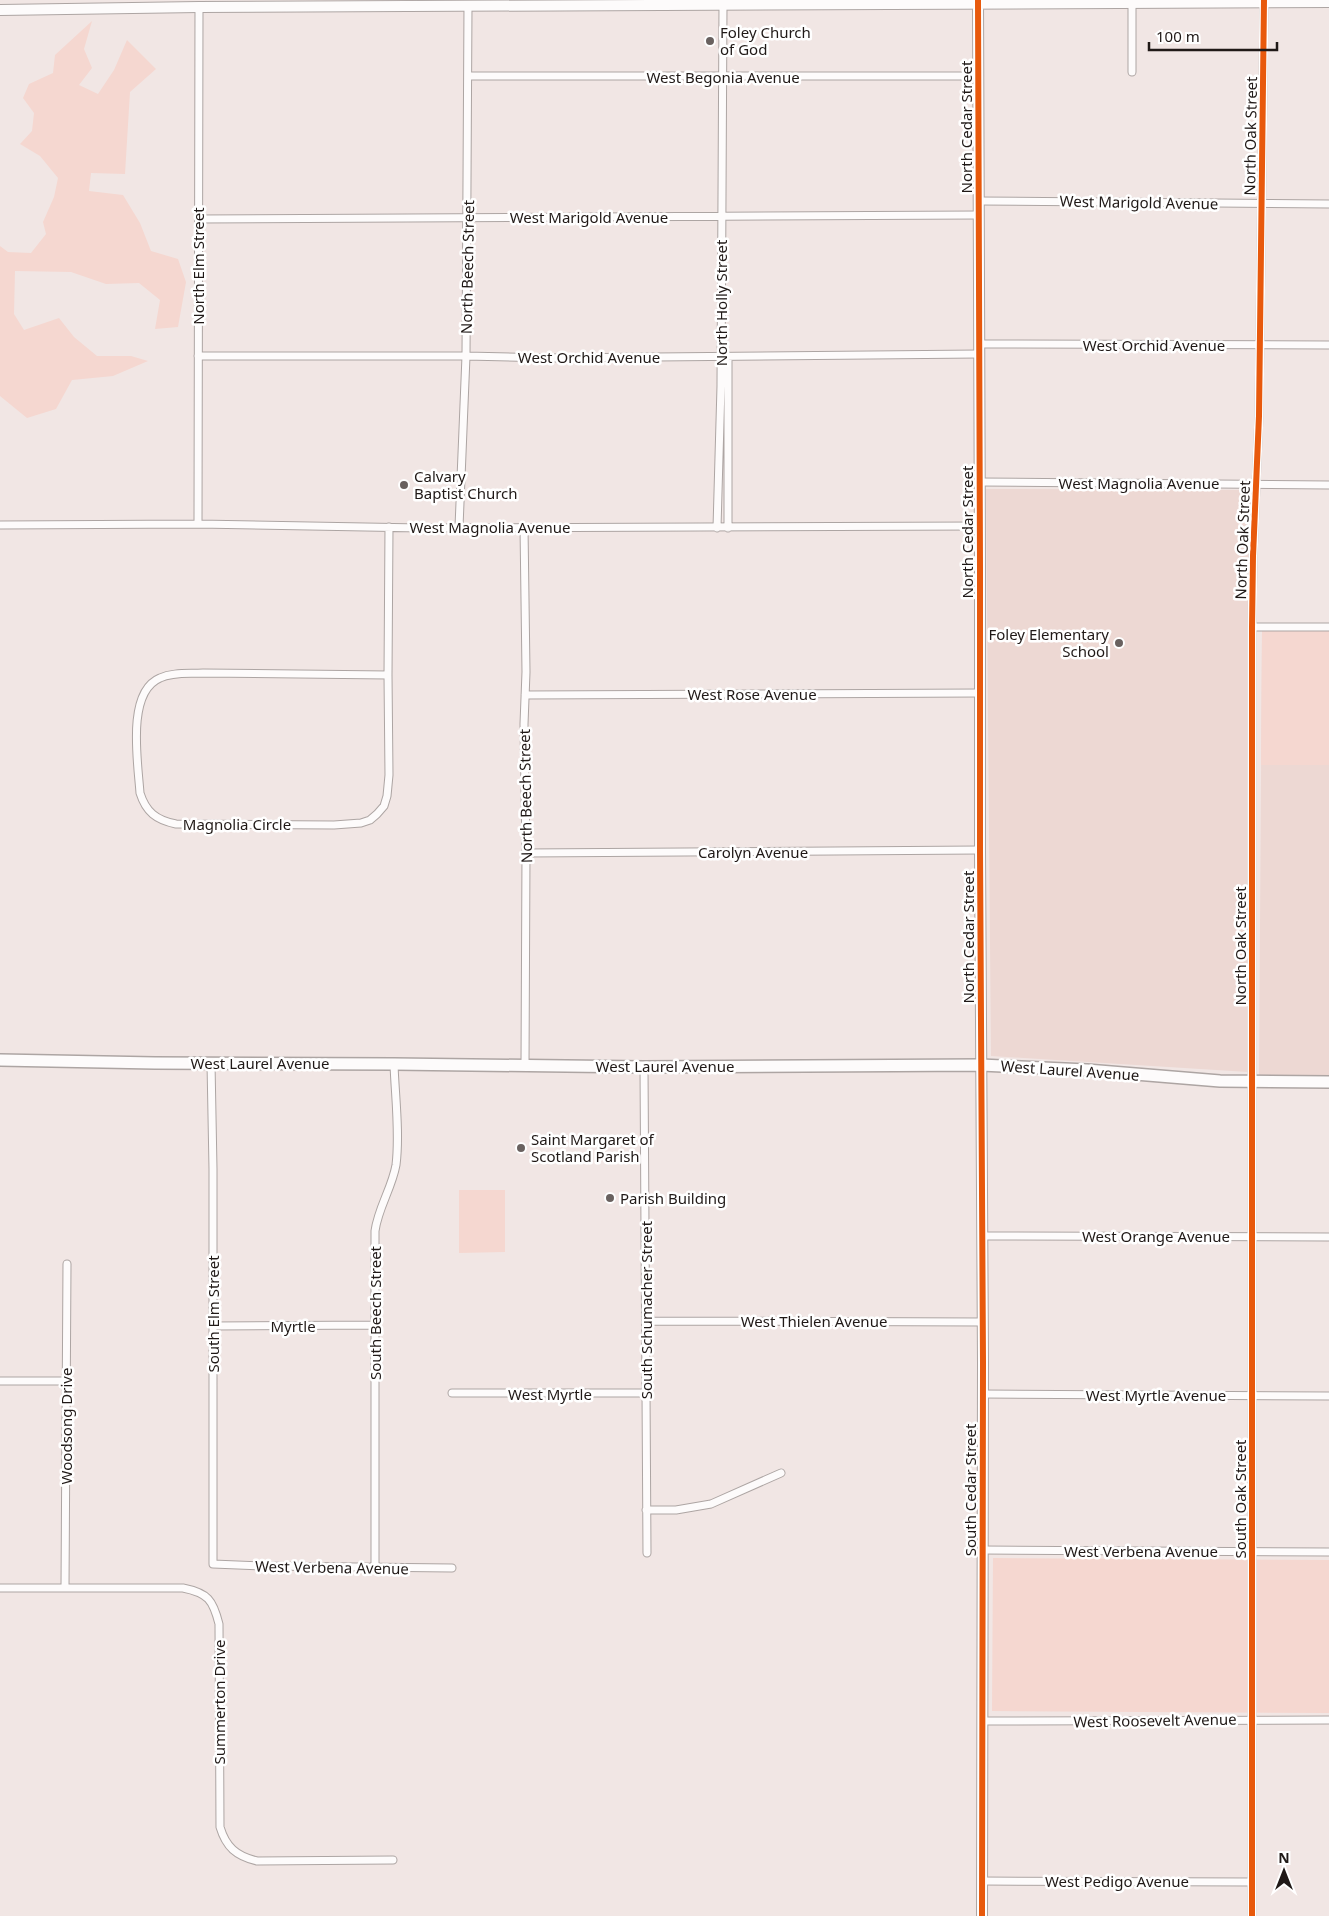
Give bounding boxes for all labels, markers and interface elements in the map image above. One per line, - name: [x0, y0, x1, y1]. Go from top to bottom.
- scale bar: [1149, 20, 1276, 52]
- place label: Foley Church of God: [720, 22, 811, 59]
- text: 100 m: [1156, 26, 1200, 46]
- marker: Foley Church of God: [704, 35, 716, 47]
- street label: North Cedar Street: [956, 60, 976, 193]
- street label: West Begonia Avenue: [646, 67, 800, 87]
- street label: North Oak Street: [1239, 76, 1261, 196]
- street label: West Marigold Avenue: [1060, 191, 1218, 213]
- street label: North Beech Street: [456, 199, 478, 334]
- street label: North Elm Street: [188, 207, 208, 325]
- street label: West Marigold Avenue: [510, 207, 668, 227]
- street label: North Holly Street: [711, 239, 731, 366]
- street label: West Orchid Avenue: [1083, 335, 1225, 355]
- street label: West Orchid Avenue: [518, 347, 660, 367]
- street label: North Cedar Street: [957, 465, 977, 598]
- place label: Calvary Baptist Church: [414, 466, 518, 503]
- street label: West Magnolia Avenue: [1059, 473, 1219, 493]
- marker: Calvary Baptist Church: [398, 479, 410, 491]
- street label: North Oak Street: [1230, 480, 1254, 600]
- street label: West Magnolia Avenue: [410, 517, 570, 537]
- place label: Foley Elementary School: [988, 624, 1109, 661]
- marker: Foley Elementary School: [1113, 637, 1125, 649]
- street label: West Rose Avenue: [687, 684, 817, 704]
- street label: North Beech Street: [514, 728, 536, 863]
- street label: Magnolia Circle: [183, 814, 291, 834]
- street label: Carolyn Avenue: [698, 842, 808, 862]
- street label: North Cedar Street: [958, 870, 978, 1003]
- street label: North Oak Street: [1230, 886, 1250, 1006]
- street label: West Laurel Avenue: [191, 1053, 329, 1073]
- street label: West Laurel Avenue: [1000, 1055, 1140, 1085]
- street label: West Laurel Avenue: [596, 1056, 734, 1076]
- place label: Saint Margaret of Scotland Parish: [531, 1129, 655, 1166]
- marker: Saint Margaret of Scotland Parish: [515, 1142, 527, 1154]
- place label: Parish Building: [620, 1188, 726, 1208]
- marker: Parish Building: [604, 1192, 616, 1204]
- street label: South Schumacher Street: [636, 1220, 656, 1399]
- street label: West Orange Avenue: [1082, 1226, 1230, 1246]
- street label: South Beech Street: [365, 1245, 385, 1380]
- street label: South Elm Street: [203, 1255, 223, 1373]
- street label: West Thielen Avenue: [741, 1311, 887, 1331]
- street label: Myrtle: [270, 1316, 316, 1336]
- street label: Woodsong Drive: [56, 1368, 76, 1484]
- street label: West Myrtle: [508, 1384, 592, 1404]
- street label: West Myrtle Avenue: [1086, 1385, 1226, 1405]
- street label: South Cedar Street: [960, 1423, 980, 1556]
- street label: South Oak Street: [1230, 1439, 1250, 1559]
- street label: West Verbena Avenue: [1064, 1541, 1218, 1561]
- street label: West Verbena Avenue: [255, 1556, 409, 1578]
- street label: Summerton Drive: [209, 1640, 229, 1764]
- street label: West Roosevelt Avenue: [1073, 1709, 1237, 1731]
- north arrow: [1259, 1846, 1309, 1896]
- text: N: [1278, 1848, 1290, 1867]
- street label: West Pedigo Avenue: [1045, 1871, 1189, 1891]

